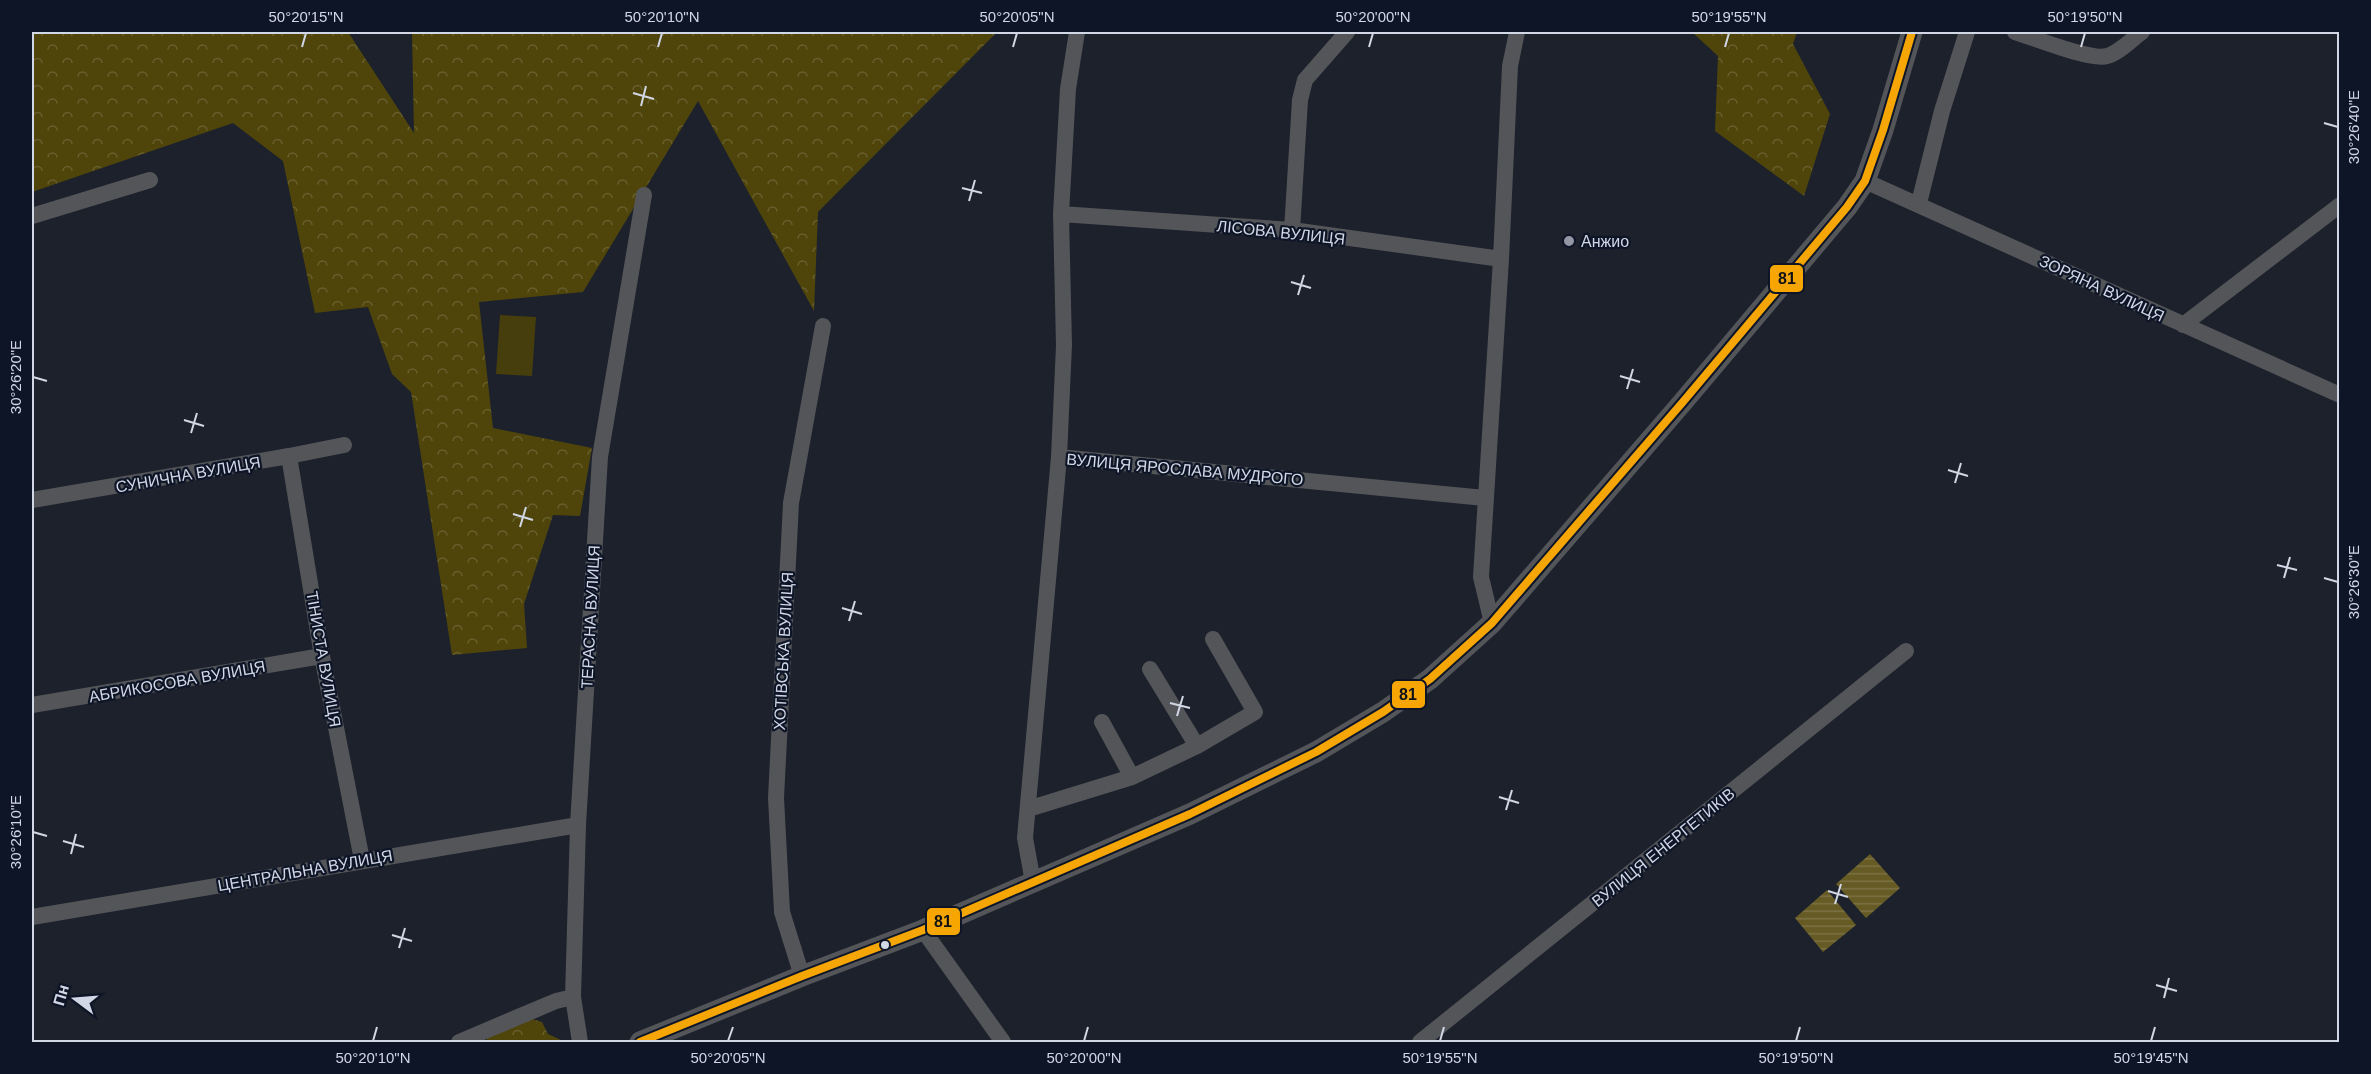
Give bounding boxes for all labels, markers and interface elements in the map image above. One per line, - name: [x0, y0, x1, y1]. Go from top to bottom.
- text: 50°20'15"N: [268, 8, 344, 25]
- text: 50°20'10"N: [624, 8, 700, 25]
- text: 50°20'05"N: [979, 8, 1055, 25]
- text: 50°20'00"N: [1335, 8, 1411, 25]
- text: 50°19'55"N: [1691, 8, 1767, 25]
- text: 50°19'50"N: [2047, 8, 2123, 25]
- text: 30°26'40"E: [2345, 90, 2362, 164]
- street label: ЛІСОВА ВУЛИЦЯ: [1216, 217, 1346, 248]
- place label: Анжио: [1581, 233, 1629, 250]
- marker: Анжио: [1562, 234, 1576, 248]
- street label: ЗОРЯНА ВУЛИЦЯ: [2037, 252, 2167, 325]
- line badge: 81: [1769, 264, 1804, 293]
- text: 81: [1778, 270, 1796, 287]
- text: 30°26'20"E: [7, 340, 24, 414]
- street label: ВУЛИЦЯ ЯРОСЛАВА МУДРОГО: [1066, 451, 1304, 488]
- street label: СУНИЧНА ВУЛИЦЯ: [114, 453, 262, 496]
- street label: ТЕРАСНА ВУЛИЦЯ: [578, 545, 603, 689]
- text: 30°26'30"E: [2345, 545, 2362, 619]
- street label: ХОТІВСЬКА ВУЛИЦЯ: [771, 571, 796, 731]
- street label: ТІНИСТА ВУЛИЦЯ: [303, 590, 344, 728]
- street label: АБРИКОСОВА ВУЛИЦЯ: [87, 658, 267, 705]
- line badge: 81: [1391, 680, 1426, 709]
- text: 81: [1399, 686, 1417, 703]
- street label: ВУЛИЦЯ ЕНЕРГЕТИКІВ: [1589, 785, 1738, 910]
- text: 30°26'10"E: [7, 795, 24, 869]
- street label: ЦЕНТРАЛЬНА ВУЛИЦЯ: [216, 847, 394, 894]
- line badge: 81: [926, 907, 961, 936]
- text: 81: [934, 913, 952, 930]
- unlabelled marker: [879, 939, 891, 951]
- north arrow: [45, 969, 105, 1029]
- text: Пн: [50, 982, 72, 1008]
- text: 50°20'10"N: [335, 1049, 411, 1066]
- text: 50°20'05"N: [690, 1049, 766, 1066]
- text: 50°20'00"N: [1046, 1049, 1122, 1066]
- text: 50°19'55"N: [1402, 1049, 1478, 1066]
- text: 50°19'50"N: [1758, 1049, 1834, 1066]
- text: 50°19'45"N: [2113, 1049, 2189, 1066]

